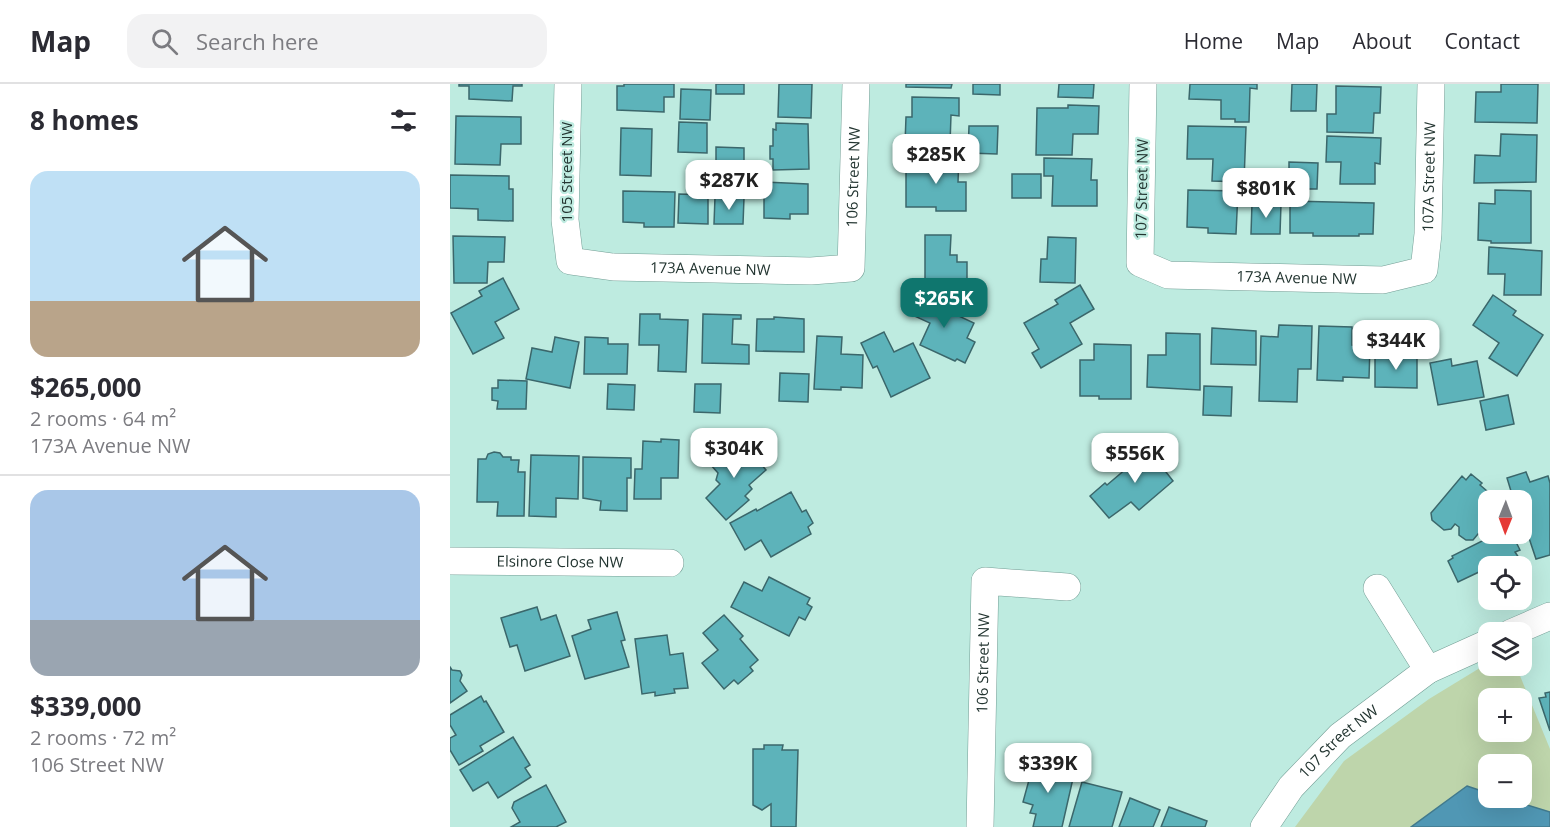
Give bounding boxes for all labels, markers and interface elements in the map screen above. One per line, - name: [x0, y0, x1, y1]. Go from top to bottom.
- search box: [127, 14, 547, 68]
- text: Map: [30, 22, 91, 60]
- icon: search: [148, 25, 181, 58]
- text: Search here: [196, 26, 319, 56]
- text: Home: [1184, 27, 1243, 55]
- text: Map: [1276, 27, 1319, 55]
- text: About: [1352, 27, 1412, 55]
- text: Contact: [1445, 27, 1520, 55]
- text: 8 homes: [30, 102, 139, 138]
- icon: filters: [387, 104, 420, 137]
- street label: 105 Street NW: [556, 122, 576, 222]
- street label: 107A Street NW: [1417, 122, 1439, 232]
- street label: 106 Street NW: [841, 126, 864, 228]
- pin: $285K: [894, 134, 978, 185]
- street label: 107 Street NW: [1130, 138, 1152, 239]
- text: $285K: [906, 140, 966, 167]
- pin: $287K: [687, 160, 771, 211]
- text: $287K: [699, 166, 759, 193]
- pin: $801K: [1224, 168, 1308, 219]
- text: $801K: [1236, 174, 1296, 201]
- icon: home: [171, 210, 279, 318]
- street label: 173A Avenue NW: [650, 257, 771, 279]
- street label: 173A Avenue NW: [1236, 266, 1357, 288]
- pin: $265K: [902, 278, 986, 329]
- text: $265K: [914, 284, 974, 311]
- pin: $344K: [1354, 320, 1438, 371]
- text: $344K: [1366, 326, 1426, 353]
- text: $265,000: [30, 369, 141, 405]
- text: 2 rooms · 64 m²: [30, 405, 176, 432]
- pin: $304K: [692, 428, 776, 479]
- text: 173A Avenue NW: [30, 432, 191, 459]
- pin: $556K: [1093, 433, 1177, 484]
- text: $304K: [704, 434, 764, 461]
- text: $556K: [1105, 439, 1165, 466]
- north arrow: [1478, 490, 1532, 544]
- map controls: [1478, 490, 1532, 808]
- icon: home: [171, 529, 279, 637]
- street label: Elsinore Close NW: [497, 550, 624, 572]
- button: locate: [1478, 556, 1532, 610]
- street label: 106 Street NW: [971, 612, 993, 714]
- button: layers: [1478, 622, 1532, 676]
- text: $339,000: [30, 688, 141, 724]
- button: +: [1478, 688, 1532, 742]
- street label: 107 Street NW: [1294, 700, 1382, 782]
- text: 2 rooms · 72 m²: [30, 724, 176, 751]
- pin: $339K: [1006, 743, 1090, 794]
- text: $339K: [1018, 749, 1078, 776]
- text: 106 Street NW: [30, 751, 164, 778]
- button: −: [1478, 754, 1532, 808]

